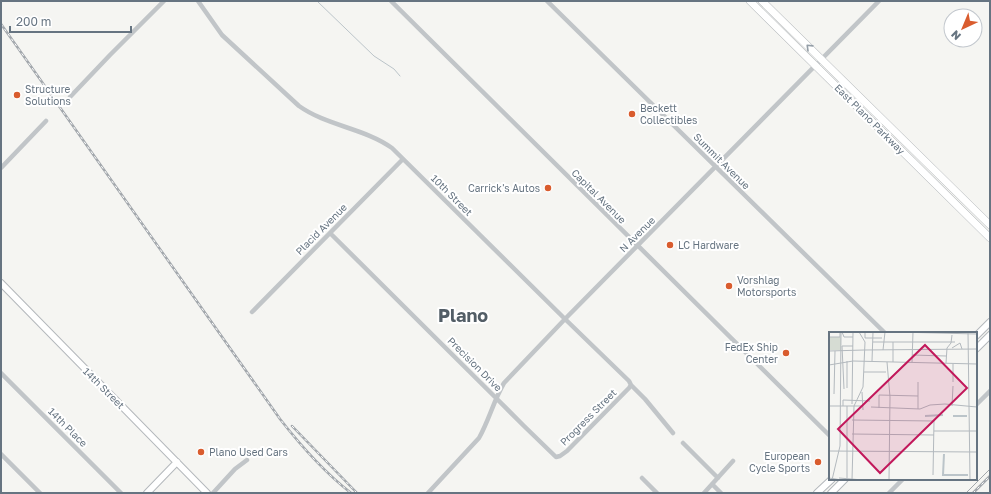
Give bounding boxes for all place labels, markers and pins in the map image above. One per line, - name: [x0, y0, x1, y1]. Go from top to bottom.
- place label: Structure Solutions: [25, 83, 71, 107]
- marker: Structure Solutions: [12, 90, 22, 100]
- place label: Beckett Collectibles: [640, 102, 697, 126]
- marker: Beckett Collectibles: [627, 109, 637, 119]
- place label: Carrick's Autos: [468, 182, 540, 194]
- marker: Carrick's Autos: [543, 183, 553, 193]
- place label: LC Hardware: [678, 239, 739, 251]
- marker: LC Hardware: [665, 240, 675, 250]
- place label: Vorshlag Motorsports: [737, 274, 796, 298]
- marker: Vorshlag Motorsports: [724, 281, 734, 291]
- place label: FedEx Ship Center: [725, 341, 778, 365]
- marker: FedEx Ship Center: [781, 348, 791, 358]
- place label: Plano Used Cars: [209, 446, 288, 458]
- marker: Plano Used Cars: [196, 447, 206, 457]
- place label: European Cycle Sports: [749, 450, 810, 474]
- marker: European Cycle Sports: [813, 457, 823, 467]

